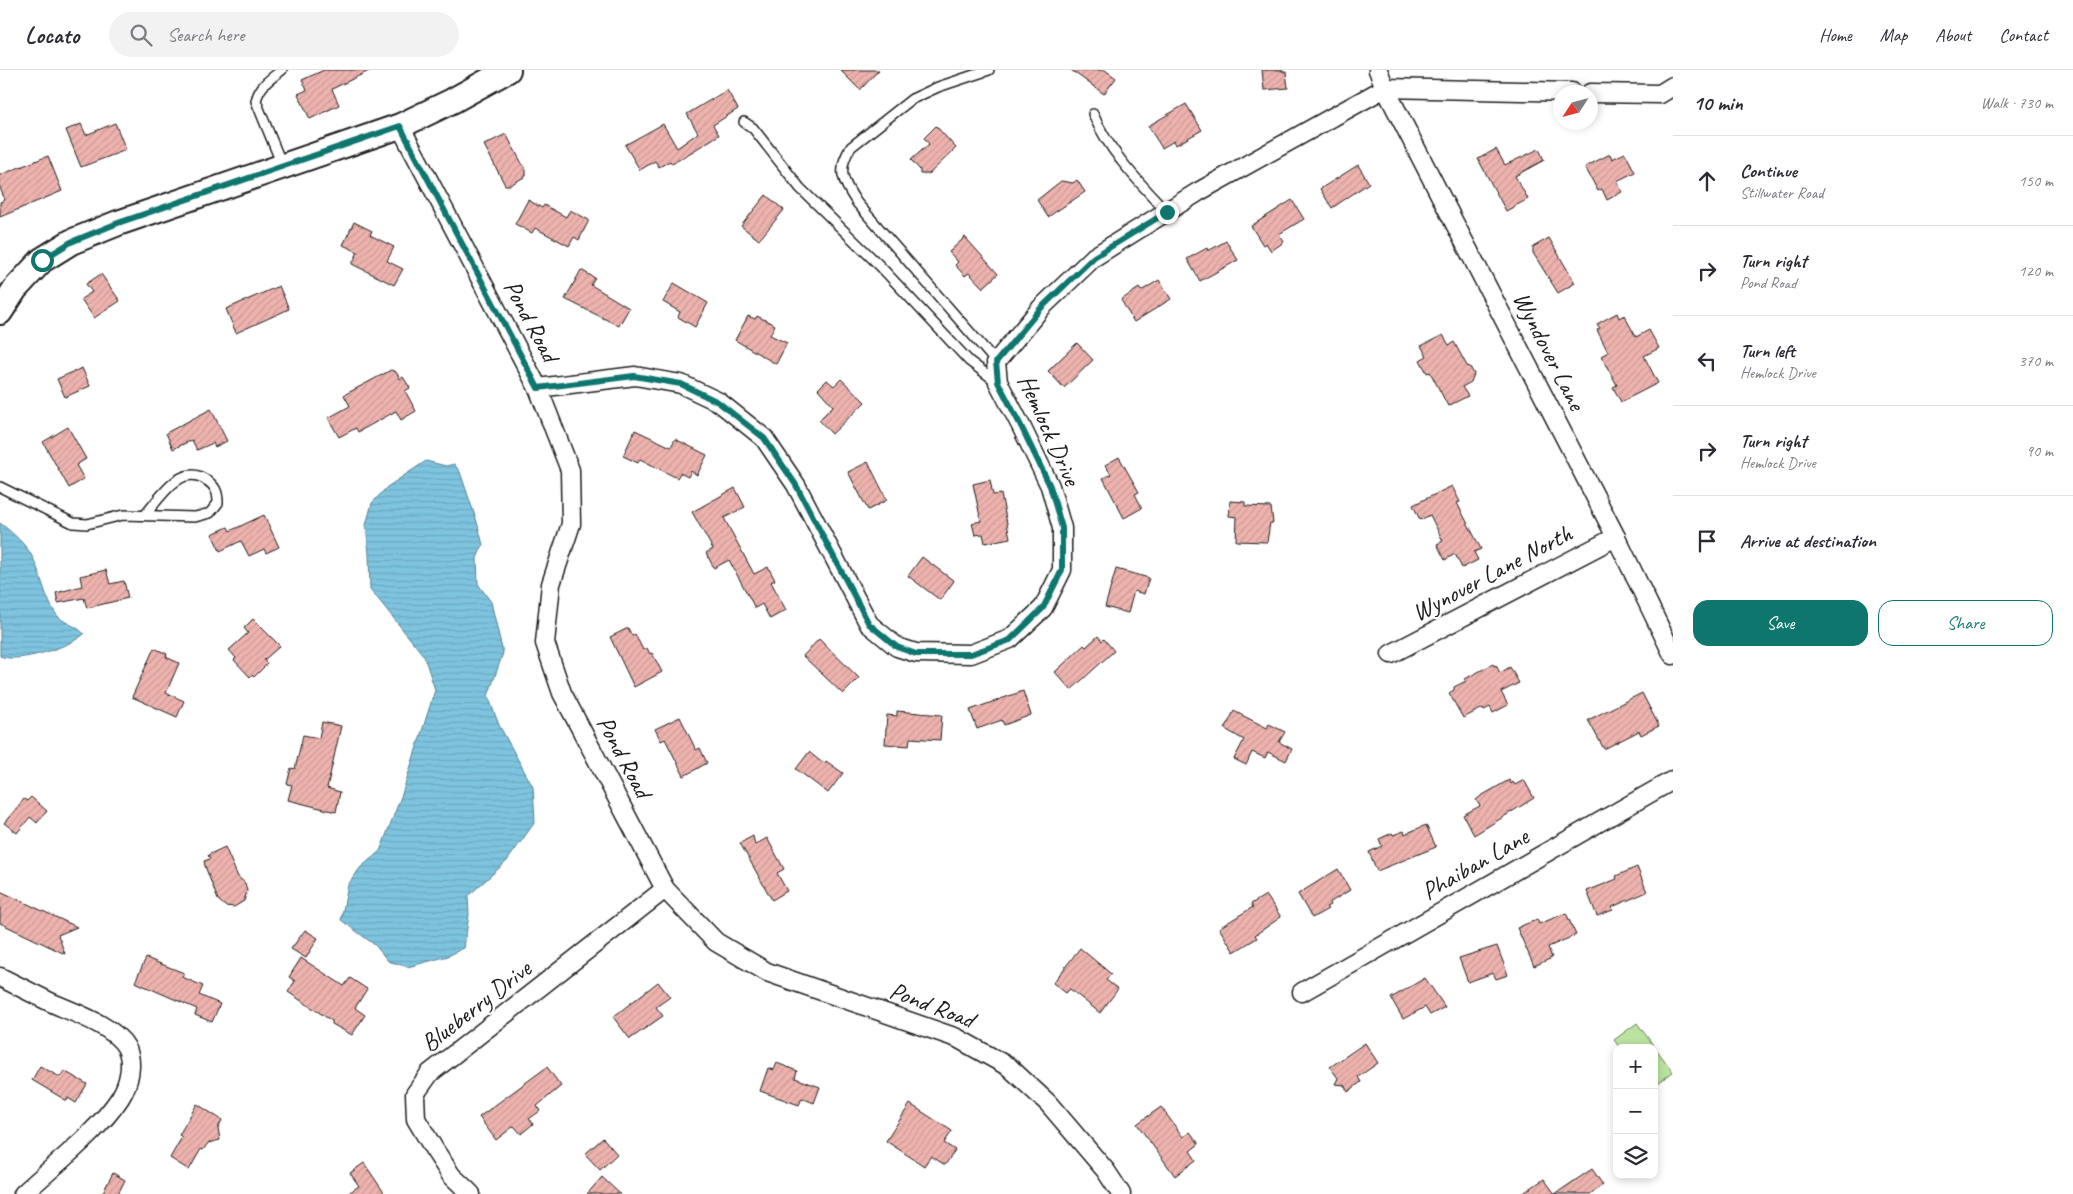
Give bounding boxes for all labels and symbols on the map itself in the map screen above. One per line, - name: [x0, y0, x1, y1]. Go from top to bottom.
- north arrow: [1553, 85, 1598, 130]
- route end: [1156, 201, 1179, 224]
- route start: [31, 249, 54, 272]
- street label: Pond Road: [496, 275, 567, 370]
- street label: Wyndover Lane: [1506, 286, 1593, 417]
- street label: Hemlock Drive: [1010, 369, 1088, 492]
- street label: Wynover Lane North: [1407, 517, 1579, 629]
- street label: Pond Road: [589, 711, 660, 806]
- street label: Phaiban Lane: [1416, 820, 1536, 907]
- street label: Blueberry Drive: [414, 952, 539, 1059]
- street label: Pond Road: [885, 974, 982, 1037]

